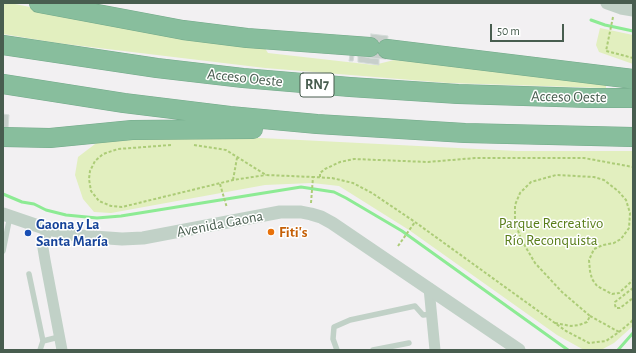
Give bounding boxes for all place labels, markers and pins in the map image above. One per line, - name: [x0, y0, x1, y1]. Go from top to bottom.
- place label: Gaona y La Santa María: [36, 215, 108, 250]
- place label: Fiti's: [279, 223, 307, 241]
- marker: Fiti's: [266, 227, 276, 237]
- marker: Gaona y La Santa María: [23, 228, 33, 238]

